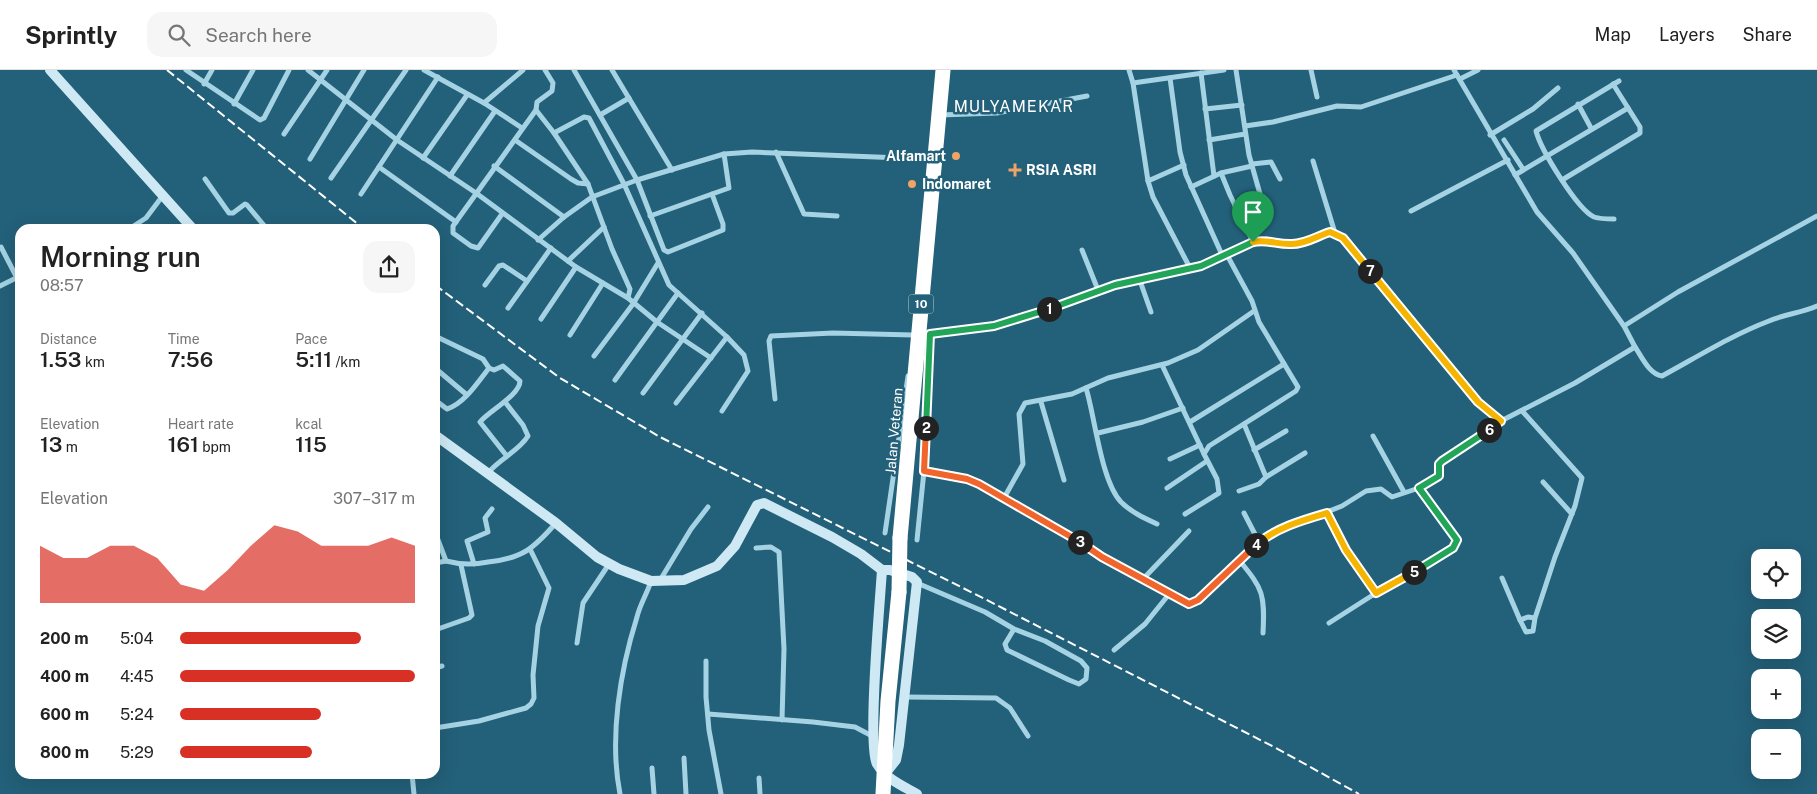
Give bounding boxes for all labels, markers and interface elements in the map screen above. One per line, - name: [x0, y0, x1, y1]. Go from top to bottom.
- search box: [147, 12, 497, 57]
- text: Sprintly: [25, 21, 117, 49]
- icon: search: [165, 21, 193, 49]
- text: Search here: [205, 24, 312, 46]
- text: Map: [1595, 24, 1631, 45]
- text: Layers: [1659, 24, 1715, 45]
- text: Share: [1743, 24, 1792, 45]
- district label: MULYAMEKAR: [954, 97, 1074, 116]
- place label: Alfamart: [886, 148, 946, 164]
- marker: Alfamart: [950, 150, 962, 162]
- place label: RSIA ASRI: [1026, 162, 1097, 178]
- marker: RSIA ASRI: [1008, 163, 1022, 177]
- place label: Indomaret: [922, 176, 991, 192]
- marker: Indomaret: [906, 178, 918, 190]
- pin: [1232, 191, 1274, 242]
- icon: arrive: [1239, 198, 1267, 226]
- text: Morning run: [40, 240, 201, 273]
- button: share: [363, 241, 415, 293]
- pin: 7: [1358, 258, 1382, 284]
- text: 7: [1366, 263, 1375, 279]
- text: 08:57: [40, 276, 84, 295]
- road number: 10: [908, 294, 934, 313]
- pin: 1: [1036, 296, 1062, 322]
- text: 1: [1047, 301, 1053, 317]
- text: Distance: [40, 331, 97, 347]
- text: Time: [168, 331, 200, 347]
- text: Pace: [295, 331, 327, 347]
- text: 1.53: [40, 347, 82, 372]
- text: 7:56: [168, 347, 213, 372]
- text: 5:11: [295, 347, 332, 372]
- text: km: [82, 354, 105, 370]
- text: /km: [332, 354, 360, 370]
- street label: Jalan Veteran: [882, 387, 906, 475]
- text: Elevation: [40, 416, 99, 432]
- text: Heart rate: [168, 416, 234, 432]
- text: kcal: [295, 416, 322, 432]
- pin: 2: [914, 416, 938, 440]
- pin: 6: [1476, 418, 1502, 442]
- text: 2: [922, 420, 931, 436]
- text: 6: [1485, 422, 1494, 438]
- text: 13: [40, 432, 62, 457]
- text: 161: [168, 432, 199, 457]
- text: 115: [295, 432, 327, 457]
- text: m: [62, 439, 78, 455]
- text: bpm: [199, 439, 231, 455]
- text: Elevation: [40, 489, 108, 508]
- text: 307–317 m: [333, 489, 415, 508]
- pin: 3: [1068, 530, 1092, 554]
- pin: 4: [1244, 532, 1268, 558]
- text: 3: [1076, 534, 1085, 550]
- text: 4: [1252, 537, 1261, 553]
- map controls: [1751, 549, 1801, 779]
- button: locate: [1751, 549, 1801, 599]
- pin: 5: [1402, 560, 1426, 584]
- text: 5: [1410, 564, 1419, 580]
- button: layers: [1751, 609, 1801, 659]
- text: 200 m: [40, 629, 89, 648]
- text: 5:04: [120, 629, 154, 648]
- text: 400 m: [40, 667, 89, 686]
- text: 4:45: [120, 667, 154, 686]
- button: +: [1751, 669, 1801, 719]
- text: 600 m: [40, 705, 89, 724]
- text: 5:24: [120, 705, 154, 724]
- button: −: [1751, 729, 1801, 779]
- text: 800 m: [40, 743, 89, 762]
- text: 5:29: [120, 743, 154, 762]

